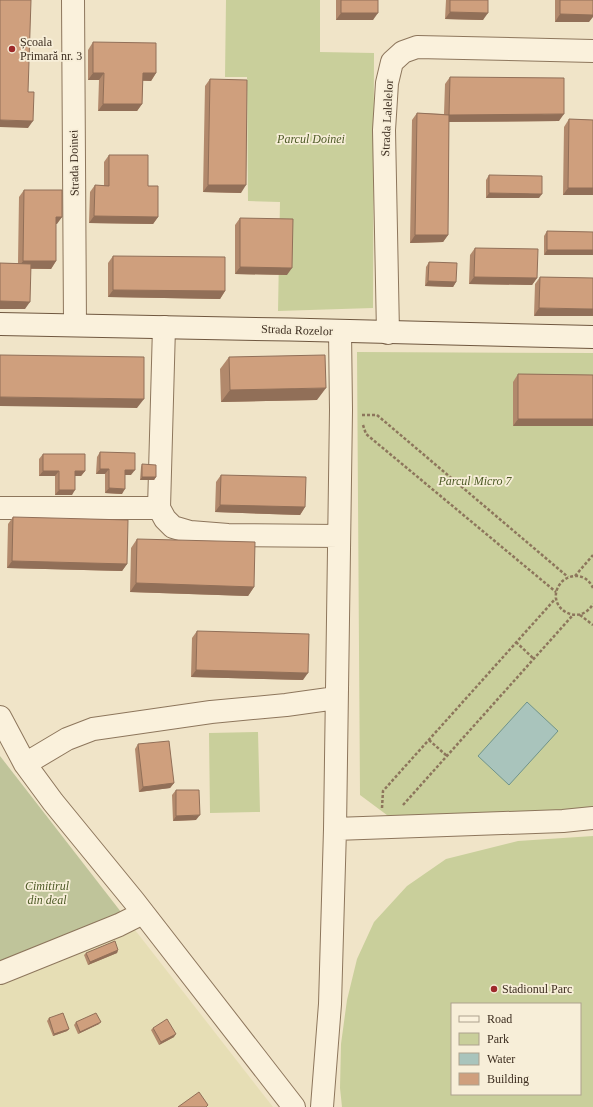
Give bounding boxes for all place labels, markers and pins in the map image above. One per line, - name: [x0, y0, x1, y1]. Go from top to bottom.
- place label: Școala Primară nr. 3: [20, 35, 82, 63]
- marker: Școala Primară nr. 3: [7, 44, 17, 54]
- place label: Stadionul Parc: [502, 982, 572, 996]
- marker: Stadionul Parc: [489, 984, 499, 994]

